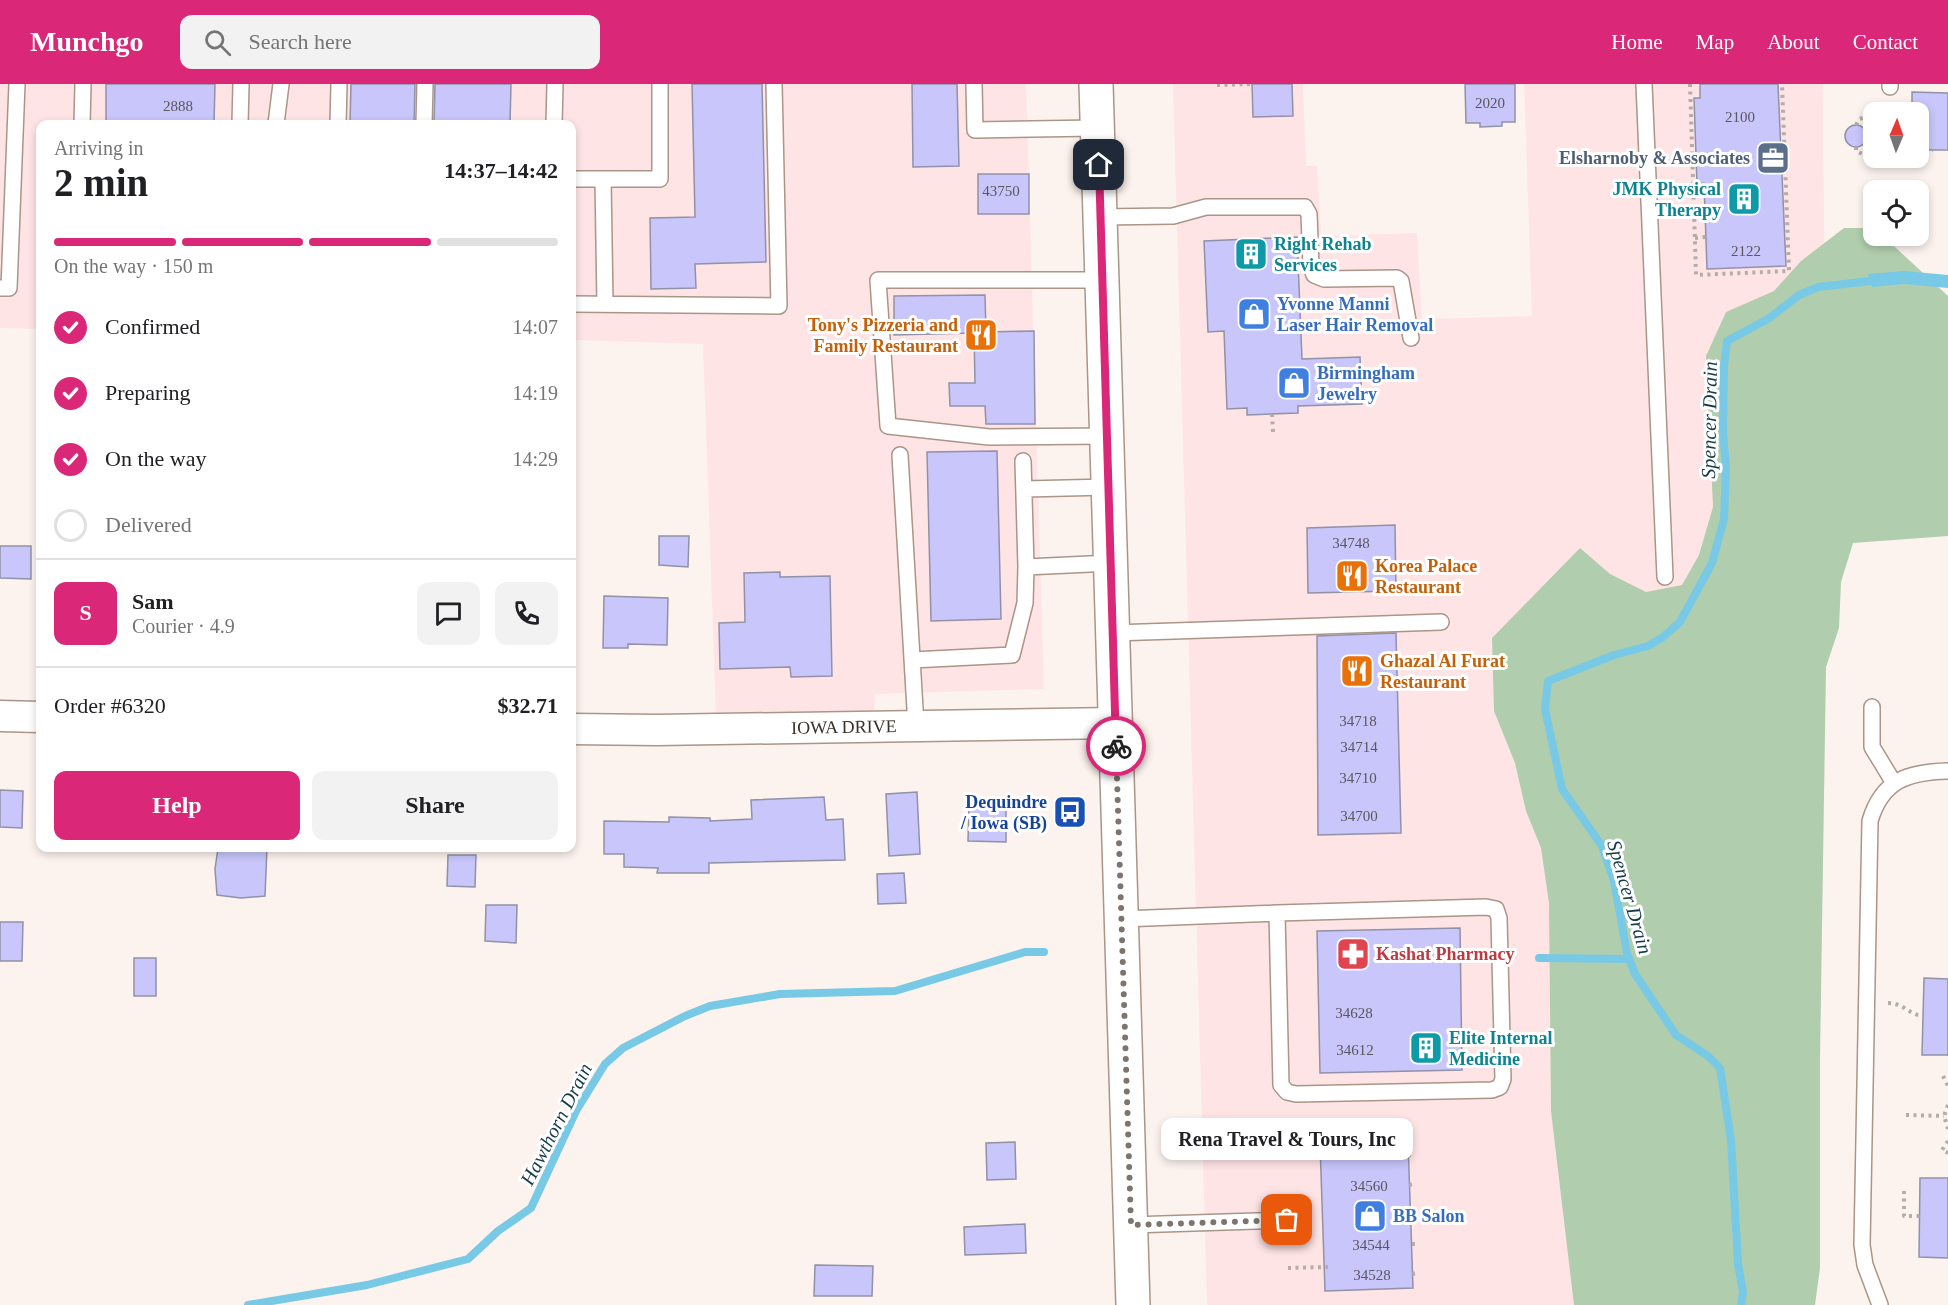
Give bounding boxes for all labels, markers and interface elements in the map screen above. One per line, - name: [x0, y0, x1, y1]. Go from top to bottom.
- search box: [180, 15, 600, 69]
- text: Munchgo: [30, 26, 144, 57]
- icon: search: [201, 26, 234, 59]
- text: Search here: [249, 29, 352, 54]
- text: Home: [1611, 30, 1663, 54]
- text: Map: [1696, 30, 1734, 54]
- text: About: [1767, 30, 1820, 54]
- text: Contact: [1853, 30, 1918, 54]
- house number: 2020: [1475, 95, 1505, 111]
- house number: 2888: [163, 98, 193, 114]
- north arrow: [1863, 102, 1929, 168]
- map controls: [1863, 102, 1929, 246]
- house number: 2100: [1725, 109, 1755, 125]
- text: Arriving in: [54, 137, 143, 159]
- pin: [1073, 139, 1124, 190]
- office icon: Elsharnoby & Associates: [1755, 140, 1791, 176]
- icon: home: [1082, 148, 1115, 181]
- place label: Elsharnoby & Associates: [1559, 148, 1750, 168]
- text: 14:37–14:42: [444, 158, 558, 183]
- text: 2 min: [54, 161, 148, 204]
- place label: JMK Physical Therapy: [1613, 179, 1721, 220]
- button: locate: [1863, 180, 1929, 246]
- building icon: JMK Physical Therapy: [1726, 181, 1762, 217]
- house number: 43750: [982, 183, 1020, 199]
- place label: Right Rehab Services: [1274, 234, 1372, 275]
- building icon: Right Rehab Services: [1233, 236, 1269, 272]
- house number: 2122: [1731, 243, 1761, 259]
- text: On the way · 150 m: [54, 255, 213, 277]
- place label: Yvonne Manni Laser Hair Removal: [1277, 294, 1433, 335]
- shop icon: Yvonne Manni Laser Hair Removal: [1236, 296, 1272, 332]
- icon: check: [54, 311, 87, 344]
- text: Confirmed: [105, 314, 200, 339]
- place label: Tony's Pizzeria and Family Restaurant: [808, 315, 958, 356]
- text: 14:07: [512, 316, 558, 338]
- restaurant icon: Tony's Pizzeria and Family Restaurant: [963, 317, 999, 353]
- water label: Spencer Drain: [1697, 361, 1722, 479]
- place label: Birmingham Jewelry: [1317, 363, 1415, 404]
- shop icon: Birmingham Jewelry: [1276, 365, 1312, 401]
- icon: check: [54, 377, 87, 410]
- text: Preparing: [105, 380, 191, 405]
- text: 14:19: [512, 382, 558, 404]
- icon: check: [54, 443, 87, 476]
- text: On the way: [105, 446, 206, 471]
- text: 14:29: [512, 448, 558, 470]
- text: Delivered: [105, 512, 192, 537]
- house number: 34748: [1332, 535, 1370, 551]
- place label: Korea Palace Restaurant: [1375, 556, 1477, 597]
- restaurant icon: Korea Palace Restaurant: [1334, 558, 1370, 594]
- button: chat: [417, 582, 480, 645]
- button: phone: [495, 582, 558, 645]
- text: Sam: [132, 589, 174, 614]
- text: S: [79, 600, 92, 625]
- text: Courier · 4.9: [132, 615, 235, 637]
- place label: Ghazal Al Furat Restaurant: [1380, 651, 1505, 692]
- restaurant icon: Ghazal Al Furat Restaurant: [1339, 653, 1375, 689]
- text: Order #6320: [54, 693, 166, 718]
- text: $32.71: [498, 693, 558, 718]
- house number: 34718: [1339, 713, 1377, 729]
- street label: IOWA DRIVE: [791, 716, 897, 738]
- courier: [1086, 716, 1146, 776]
- icon: bike: [1100, 730, 1133, 763]
- house number: 34714: [1340, 739, 1378, 755]
- house number: 34710: [1339, 770, 1377, 786]
- button: Help: [54, 771, 300, 840]
- button: Share: [312, 771, 558, 840]
- place label: Dequindre / Iowa (SB): [960, 792, 1047, 834]
- bus stop icon: Dequindre / Iowa (SB): [1052, 794, 1088, 830]
- house number: 34700: [1340, 808, 1378, 824]
- water label: Spencer Drain: [1602, 838, 1657, 957]
- pharmacy icon: Kashat Pharmacy: [1335, 936, 1371, 972]
- place label: Kashat Pharmacy: [1376, 944, 1515, 964]
- house number: 34628: [1335, 1005, 1373, 1021]
- place label: Elite Internal Medicine: [1449, 1028, 1553, 1069]
- building icon: Elite Internal Medicine: [1408, 1030, 1444, 1066]
- house number: 34612: [1336, 1042, 1374, 1058]
- water label: Hawthorn Drain: [515, 1059, 596, 1190]
- callout: Rena Travel & Tours, Inc: [1161, 1118, 1413, 1160]
- text: Rena Travel & Tours, Inc: [1178, 1128, 1396, 1150]
- house number: 34560: [1350, 1178, 1388, 1194]
- pin: [1261, 1194, 1312, 1245]
- shop icon: BB Salon: [1352, 1198, 1388, 1234]
- icon: bag: [1270, 1203, 1303, 1236]
- place label: BB Salon: [1393, 1206, 1465, 1226]
- house number: 34544: [1352, 1237, 1390, 1253]
- house number: 34528: [1353, 1267, 1391, 1283]

